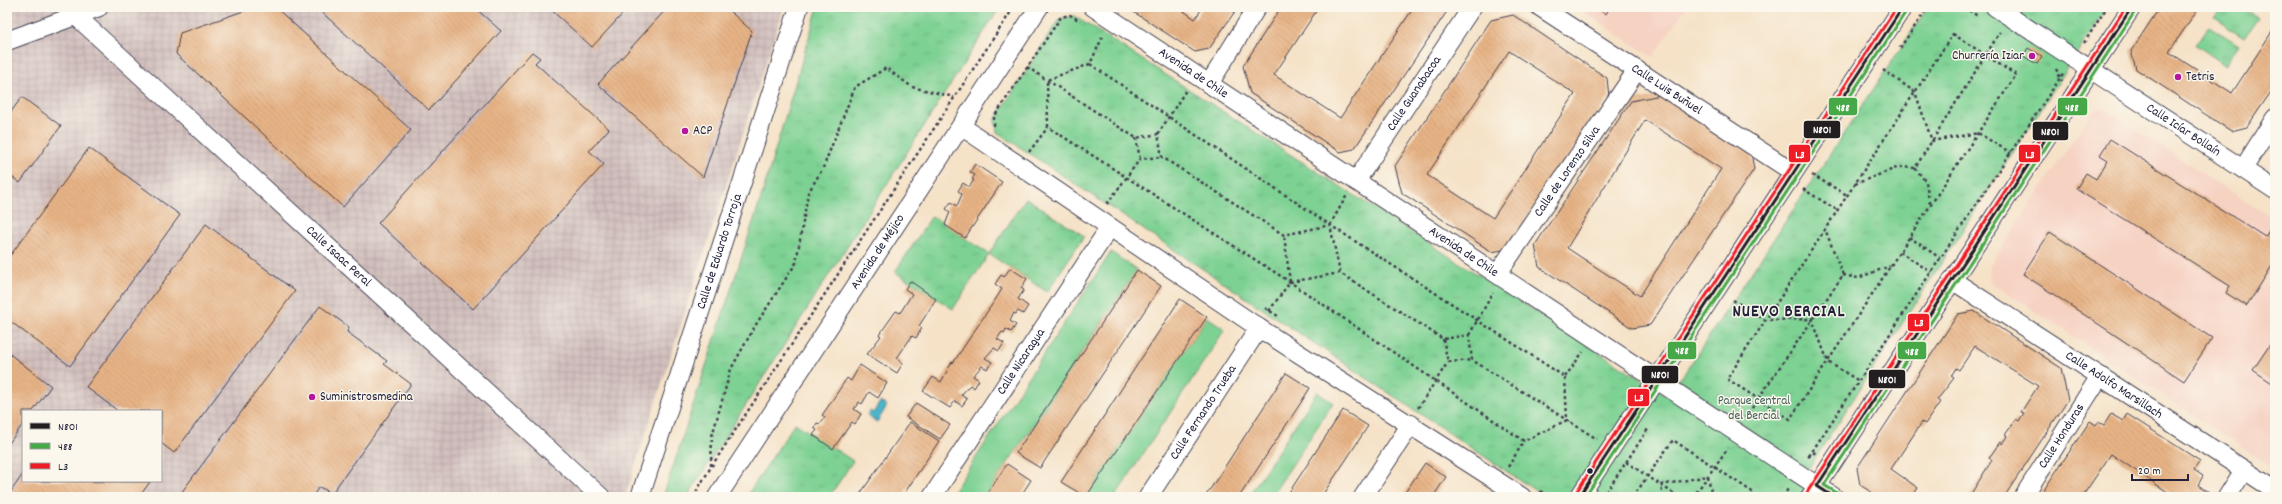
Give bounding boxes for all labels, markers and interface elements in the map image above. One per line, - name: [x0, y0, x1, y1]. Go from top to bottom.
- street label: Avenida de Chile: [1154, 43, 1232, 103]
- place label: Churrería Iziar: [1952, 47, 2024, 66]
- marker: Churrería Iziar: [2027, 51, 2037, 61]
- street label: Calle Guanabacoa: [1382, 52, 1447, 135]
- street label: Calle Luis Buñuel: [1627, 59, 1706, 120]
- place label: Tetris: [2186, 68, 2214, 87]
- marker: Tetris: [2173, 72, 2183, 82]
- line badge: 488: [1828, 97, 1858, 116]
- line badge: 488: [2057, 97, 2088, 116]
- street label: Calle Icíar Bollaín: [2142, 99, 2224, 162]
- text: 488: [1836, 101, 1850, 117]
- text: 488: [2065, 101, 2079, 117]
- line badge: N801: [1803, 120, 1841, 139]
- street label: Calle de Lorenzo Silva: [1530, 121, 1606, 221]
- line badge: N801: [2032, 121, 2069, 141]
- place label: ACP: [693, 122, 713, 141]
- text: N801: [1813, 123, 1831, 139]
- text: N801: [2041, 125, 2059, 141]
- marker: ACP: [680, 126, 690, 136]
- line badge: L3: [1788, 144, 1811, 163]
- line badge: L3: [2018, 144, 2041, 163]
- text: L3: [1795, 148, 1805, 164]
- text: L3: [2025, 148, 2035, 164]
- street label: Calle de Eduardo Torroja: [692, 190, 748, 312]
- street label: Avenida de Méjico: [846, 210, 910, 294]
- street label: Calle Isaac Peral: [301, 221, 376, 292]
- street label: Avenida de Chile: [1425, 222, 1502, 282]
- district label: NUEVO BERCIAL: [1732, 301, 1846, 325]
- line badge: L3: [1907, 313, 1930, 332]
- text: L3: [1914, 316, 1924, 332]
- street label: Calle Nicaragua: [992, 324, 1051, 399]
- line badge: 488: [1667, 341, 1697, 360]
- line badge: 488: [1897, 341, 1927, 360]
- text: 488: [1675, 344, 1689, 360]
- text: 488: [1905, 345, 1919, 361]
- street label: Calle Adolfo Marsillach: [2061, 346, 2166, 424]
- street label: Calle Fernando Trueba: [1165, 361, 1242, 464]
- line badge: N801: [1641, 365, 1679, 384]
- text: N801: [1651, 368, 1669, 384]
- line badge: N801: [1868, 369, 1906, 389]
- text: N801: [1878, 373, 1896, 389]
- place label: Suministrosmedina: [320, 388, 414, 407]
- line badge: L3: [1627, 388, 1650, 407]
- text: L3: [1634, 391, 1644, 407]
- marker: Suministrosmedina: [307, 392, 317, 402]
- park label: Parque central del Bercial: [1718, 392, 1790, 426]
- street label: Calle Honduras: [2034, 400, 2090, 473]
- legend: [22, 410, 162, 482]
- text: N801: [58, 419, 78, 436]
- text: 488: [58, 439, 73, 456]
- scale bar: [2132, 456, 2188, 482]
- text: L3: [58, 459, 68, 476]
- text: 20 m: [2138, 463, 2161, 480]
- unlabelled marker: [1585, 466, 1595, 476]

